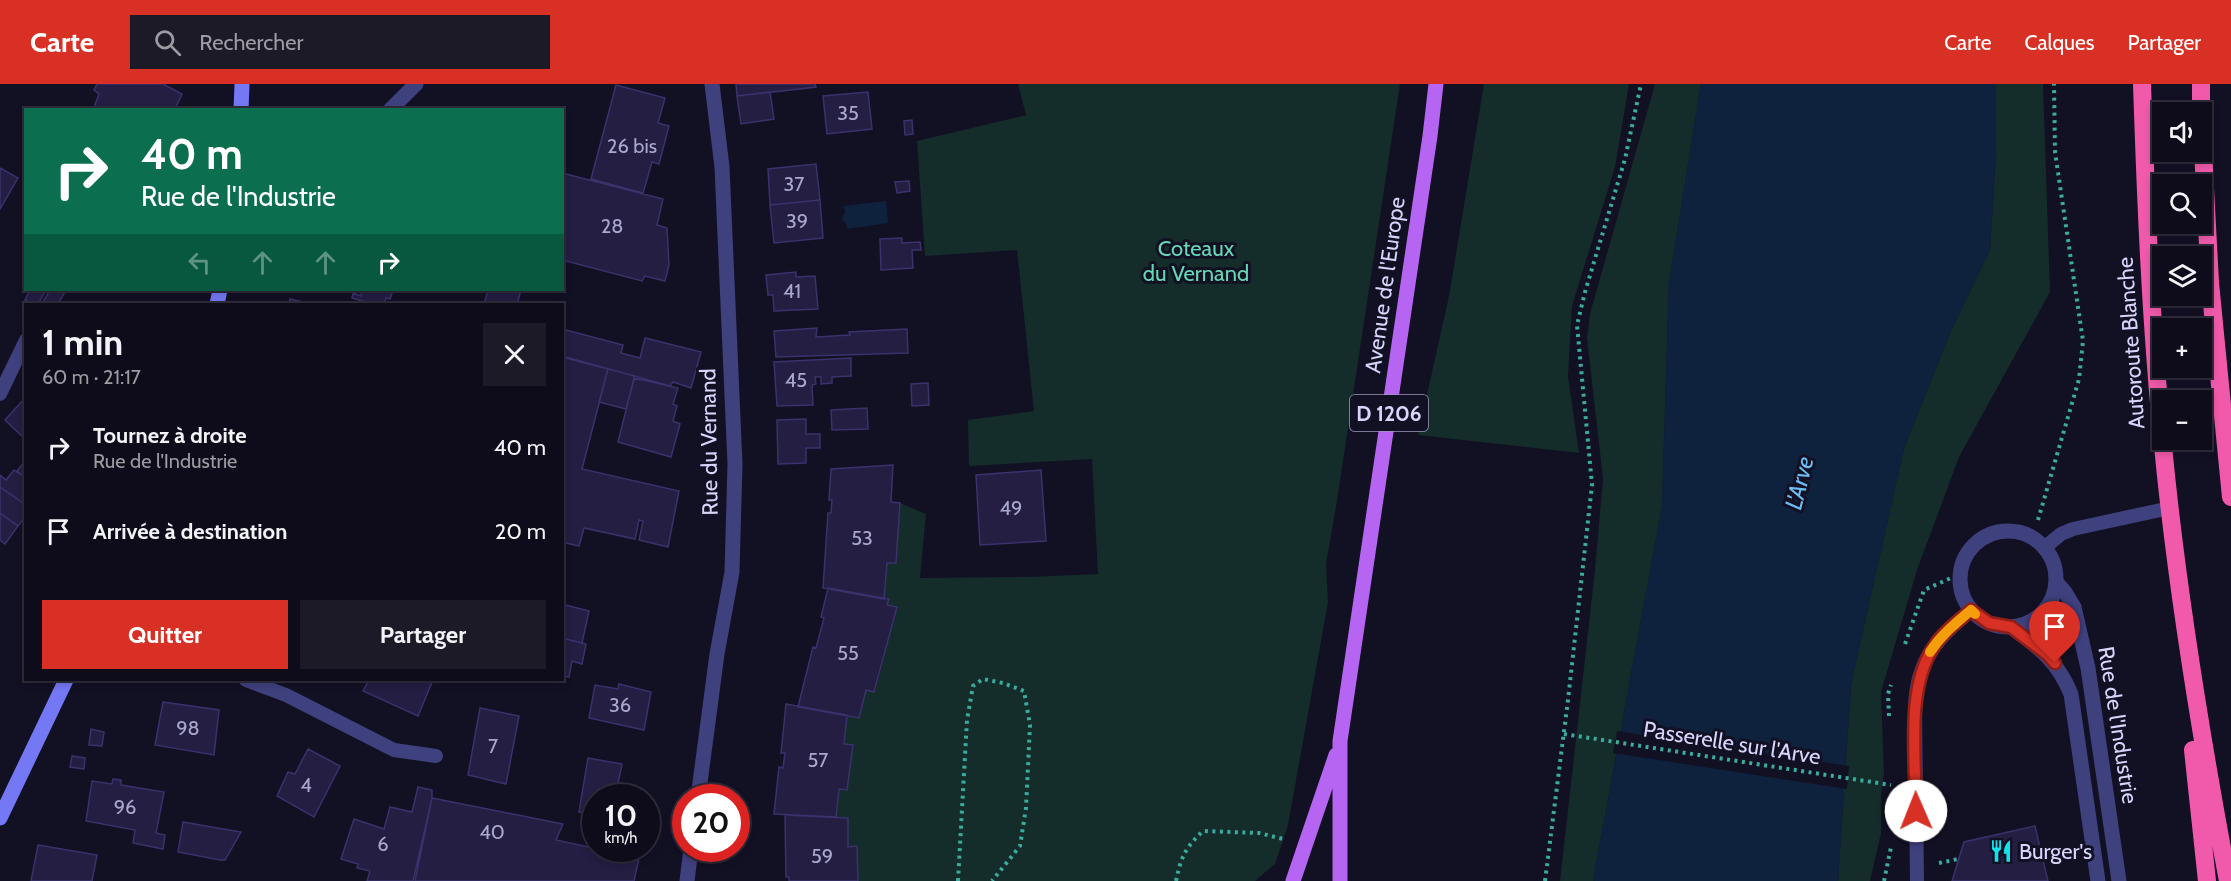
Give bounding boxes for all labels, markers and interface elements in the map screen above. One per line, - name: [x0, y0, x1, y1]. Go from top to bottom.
- search box: [130, 15, 550, 69]
- text: Carte: [30, 25, 94, 59]
- icon: search: [151, 26, 184, 59]
- text: Rechercher: [199, 29, 303, 56]
- text: Carte: [1944, 30, 1992, 55]
- text: Calques: [2025, 30, 2095, 55]
- text: Partager: [2128, 30, 2201, 55]
- house number: 35: [837, 101, 859, 125]
- map controls: [2152, 102, 2212, 450]
- button: sound: [2152, 102, 2212, 162]
- text: 40 m: [141, 128, 243, 180]
- icon: right: [42, 132, 120, 210]
- house number: 26 bis: [607, 134, 657, 158]
- house number: 37: [784, 172, 804, 196]
- button: search: [2152, 174, 2212, 234]
- text: Rue de l'Industrie: [141, 180, 336, 213]
- street label: Avenue de l'Europe: [1359, 195, 1411, 375]
- house number: 39: [786, 209, 808, 233]
- house number: 28: [601, 214, 623, 238]
- park label: Coteaux du Vernand: [1143, 235, 1249, 287]
- icon: left: [183, 246, 216, 279]
- icon: ahead: [246, 246, 279, 279]
- icon: ahead: [309, 246, 342, 279]
- icon: right: [372, 246, 405, 279]
- button: layers: [2152, 246, 2212, 306]
- street label: Autoroute Blanche: [2112, 256, 2150, 430]
- house number: 41: [783, 279, 801, 303]
- button: +: [2152, 318, 2212, 378]
- text: 1 min: [42, 320, 123, 364]
- button: close: [483, 323, 546, 386]
- text: 60 m · 21:17: [42, 365, 141, 389]
- street label: Rue du Vernand: [694, 368, 724, 516]
- house number: 45: [785, 368, 807, 392]
- button: −: [2152, 390, 2212, 450]
- road number: D 1206: [1350, 395, 1428, 431]
- text: Tournez à droite: [93, 422, 247, 449]
- icon: right: [42, 431, 75, 464]
- text: 40 m: [494, 434, 546, 461]
- text: Rue de l'Industrie: [93, 449, 237, 473]
- water label: L'Arve: [1778, 453, 1820, 513]
- house number: 49: [1000, 496, 1022, 520]
- icon: arrive: [42, 515, 75, 548]
- text: Arrivée à destination: [93, 518, 287, 545]
- text: 20 m: [495, 518, 546, 545]
- house number: 53: [851, 526, 873, 550]
- button: Quitter: [42, 600, 288, 669]
- button: Partager: [300, 600, 546, 669]
- pin: [2029, 601, 2080, 663]
- icon: arrive: [2038, 610, 2071, 643]
- house number: 55: [837, 641, 859, 665]
- street label: Rue de l'Industrie: [2092, 644, 2144, 806]
- house number: 36: [609, 693, 631, 717]
- house number: 98: [176, 716, 200, 740]
- street label: Passerelle sur l'Arve: [1641, 716, 1823, 770]
- house number: 7: [488, 734, 498, 758]
- house number: 57: [808, 748, 828, 772]
- house number: 4: [300, 773, 312, 797]
- position arrow: [1884, 779, 1948, 843]
- speed limit sign: 20: [672, 784, 750, 862]
- house number: 96: [114, 795, 136, 819]
- text: 10: [605, 797, 637, 834]
- house number: 40: [479, 820, 505, 844]
- text: km/h: [605, 829, 637, 847]
- house number: 6: [377, 832, 389, 856]
- restaurant icon: Burger's: [1988, 838, 2014, 864]
- place label: Burger's: [2019, 838, 2092, 865]
- house number: 59: [811, 844, 833, 868]

